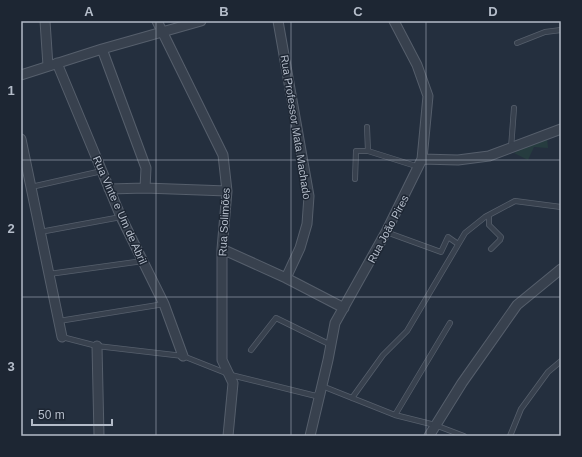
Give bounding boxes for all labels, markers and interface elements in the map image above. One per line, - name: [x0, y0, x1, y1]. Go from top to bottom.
- text: A: [84, 4, 94, 19]
- text: B: [219, 4, 229, 19]
- text: C: [353, 4, 363, 19]
- text: D: [488, 4, 498, 19]
- street label: Rua Professor Mata Machado: [279, 54, 313, 200]
- text: 1: [7, 83, 15, 98]
- street label: Rua Vinte e Um de Abril: [91, 154, 149, 266]
- street label: Rua Solimões: [216, 187, 232, 257]
- street label: Rua João Pires: [365, 193, 411, 265]
- text: 2: [7, 221, 15, 236]
- text: 3: [7, 359, 15, 374]
- scale bar: [32, 401, 112, 427]
- text: 50 m: [38, 408, 65, 422]

